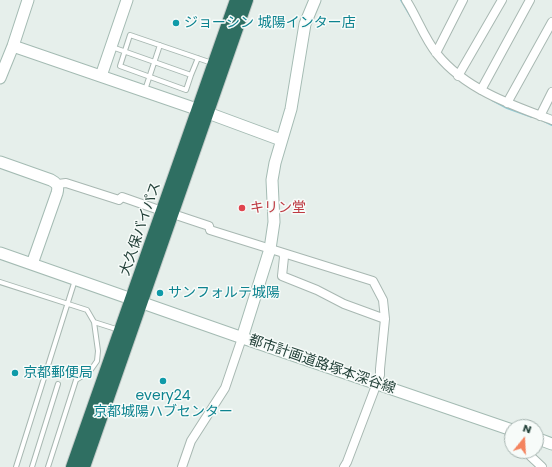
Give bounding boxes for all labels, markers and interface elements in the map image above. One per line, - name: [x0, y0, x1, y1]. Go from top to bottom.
- place label: ジョーシン 城陽インター店: [184, 15, 356, 31]
- marker: ジョーシン 城陽インター店: [171, 18, 181, 28]
- street label: 大久保バイパス: [117, 180, 165, 278]
- place label: キリン堂: [250, 200, 306, 216]
- marker: キリン堂: [237, 203, 247, 213]
- place label: サンフォルテ城陽: [168, 285, 280, 301]
- marker: サンフォルテ城陽: [155, 288, 165, 298]
- street label: 都市計画道路塚本深谷線: [246, 332, 398, 398]
- place label: 京都郵便局: [23, 365, 93, 381]
- marker: 京都郵便局: [10, 368, 20, 378]
- marker: every24 京都城陽ハブセンター: [158, 376, 168, 386]
- place label: every24 京都城陽ハブセンター: [93, 388, 233, 420]
- north arrow: [504, 419, 544, 459]
- text: N: [521, 420, 534, 437]

